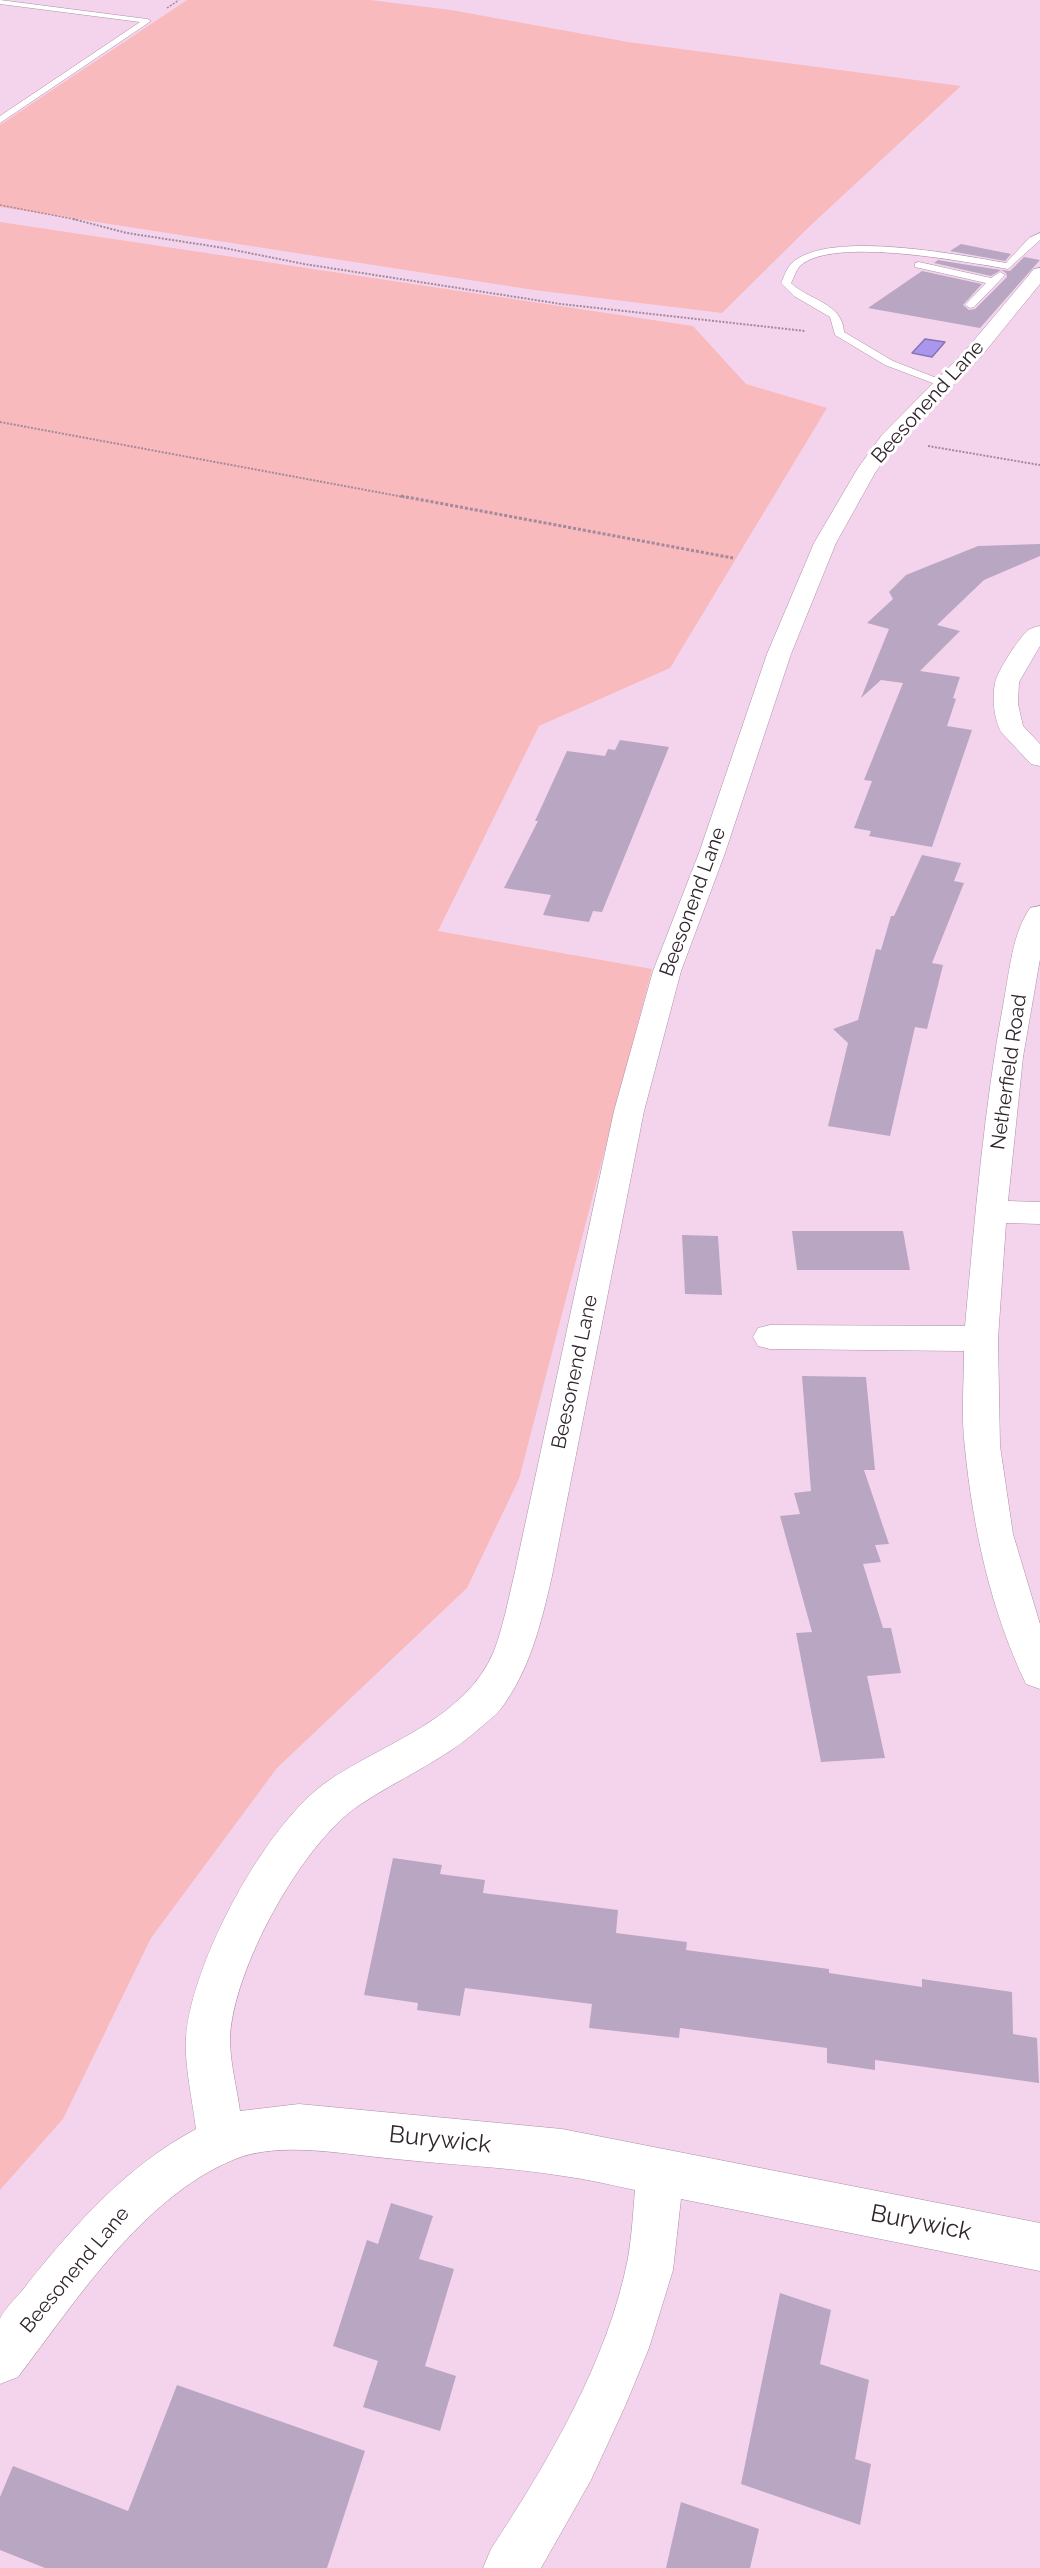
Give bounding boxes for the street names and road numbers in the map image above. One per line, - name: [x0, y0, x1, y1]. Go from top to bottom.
- street label: Beesonend Lane: [867, 336, 989, 468]
- street label: Beesonend Lane: [655, 824, 731, 980]
- street label: Netherfield Road: [986, 993, 1032, 1151]
- street label: Beesonend Lane: [547, 1293, 603, 1451]
- street label: Burywick: [388, 2120, 492, 2160]
- street label: Burywick: [868, 2199, 974, 2247]
- street label: Beesonend Lane: [15, 2202, 135, 2338]

